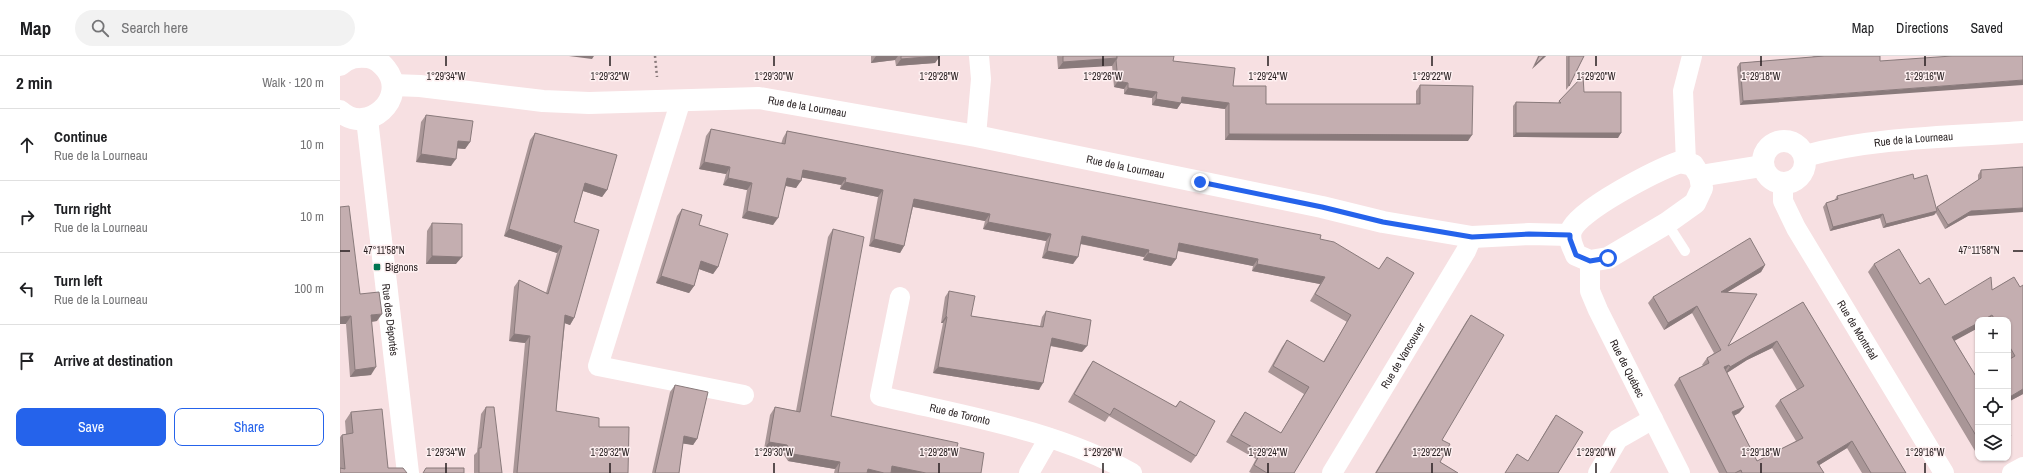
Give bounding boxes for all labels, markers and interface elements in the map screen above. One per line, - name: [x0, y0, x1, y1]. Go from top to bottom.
- search box: [75, 10, 355, 46]
- text: Map: [20, 15, 51, 41]
- icon: search: [89, 17, 111, 39]
- text: Search here: [121, 17, 188, 38]
- text: Map: [1852, 19, 1874, 37]
- text: Directions: [1896, 19, 1948, 37]
- text: Saved: [1970, 19, 2003, 37]
- text: 1°29'34"W: [426, 70, 466, 83]
- text: 1°29'32"W: [590, 70, 630, 83]
- text: 1°29'30"W: [754, 70, 794, 83]
- text: 1°29'28"W: [919, 70, 959, 83]
- text: 1°29'26"W: [1083, 70, 1123, 83]
- text: 1°29'24"W: [1248, 70, 1288, 83]
- text: 1°29'22"W: [1412, 70, 1452, 83]
- text: 1°29'20"W: [1576, 70, 1616, 83]
- text: 1°29'18"W: [1741, 70, 1781, 83]
- text: 1°29'16"W: [1905, 70, 1945, 83]
- text: 2 min: [16, 71, 52, 94]
- text: Walk · 120 m: [262, 74, 324, 91]
- street label: Rue de la Lourneau: [767, 93, 848, 120]
- text: Continue: [54, 126, 107, 147]
- street label: Rue de la Lourneau: [1873, 129, 1954, 150]
- icon: ahead: [16, 134, 38, 156]
- text: 10 m: [300, 136, 324, 153]
- text: Rue de la Lourneau: [54, 147, 148, 164]
- street label: Rue de la Lourneau: [1085, 152, 1166, 182]
- route end: [1191, 173, 1209, 191]
- text: Turn right: [54, 198, 111, 219]
- icon: right: [16, 206, 38, 228]
- text: 10 m: [300, 208, 324, 225]
- text: Rue de la Lourneau: [54, 219, 148, 236]
- text: 47°11'58"N: [363, 244, 405, 257]
- text: 47°11'58"N: [1958, 244, 2000, 257]
- route start: [1599, 249, 1617, 267]
- place label: Bignons: [385, 260, 419, 274]
- marker: Bignons: [372, 262, 382, 272]
- text: Turn left: [54, 270, 102, 291]
- icon: left: [16, 278, 38, 300]
- text: 100 m: [294, 280, 324, 297]
- street label: Rue des Déportés: [379, 283, 401, 357]
- text: Rue de la Lourneau: [54, 291, 148, 308]
- street label: Rue de Montréal: [1834, 298, 1881, 362]
- map controls: [1975, 317, 2011, 461]
- button: +: [1975, 317, 2011, 353]
- street label: Rue de Vancouver: [1378, 320, 1428, 391]
- street label: Rue de Québec: [1607, 337, 1648, 400]
- icon: arrive: [16, 350, 38, 372]
- text: Arrive at destination: [54, 350, 173, 371]
- button: −: [1975, 353, 2011, 389]
- button: locate: [1975, 389, 2011, 425]
- street label: Rue de Toronto: [928, 400, 992, 428]
- button: Save: [16, 408, 166, 446]
- button: Share: [174, 408, 324, 446]
- button: layers: [1975, 425, 2011, 461]
- text: 1°29'34"W: [426, 446, 466, 459]
- text: 1°29'32"W: [590, 446, 630, 459]
- text: 1°29'30"W: [754, 446, 794, 459]
- text: 1°29'28"W: [919, 446, 959, 459]
- text: 1°29'26"W: [1083, 446, 1123, 459]
- text: 1°29'24"W: [1248, 446, 1288, 459]
- text: 1°29'22"W: [1412, 446, 1452, 459]
- text: 1°29'20"W: [1576, 446, 1616, 459]
- text: 1°29'18"W: [1741, 446, 1781, 459]
- text: 1°29'16"W: [1905, 446, 1945, 459]

